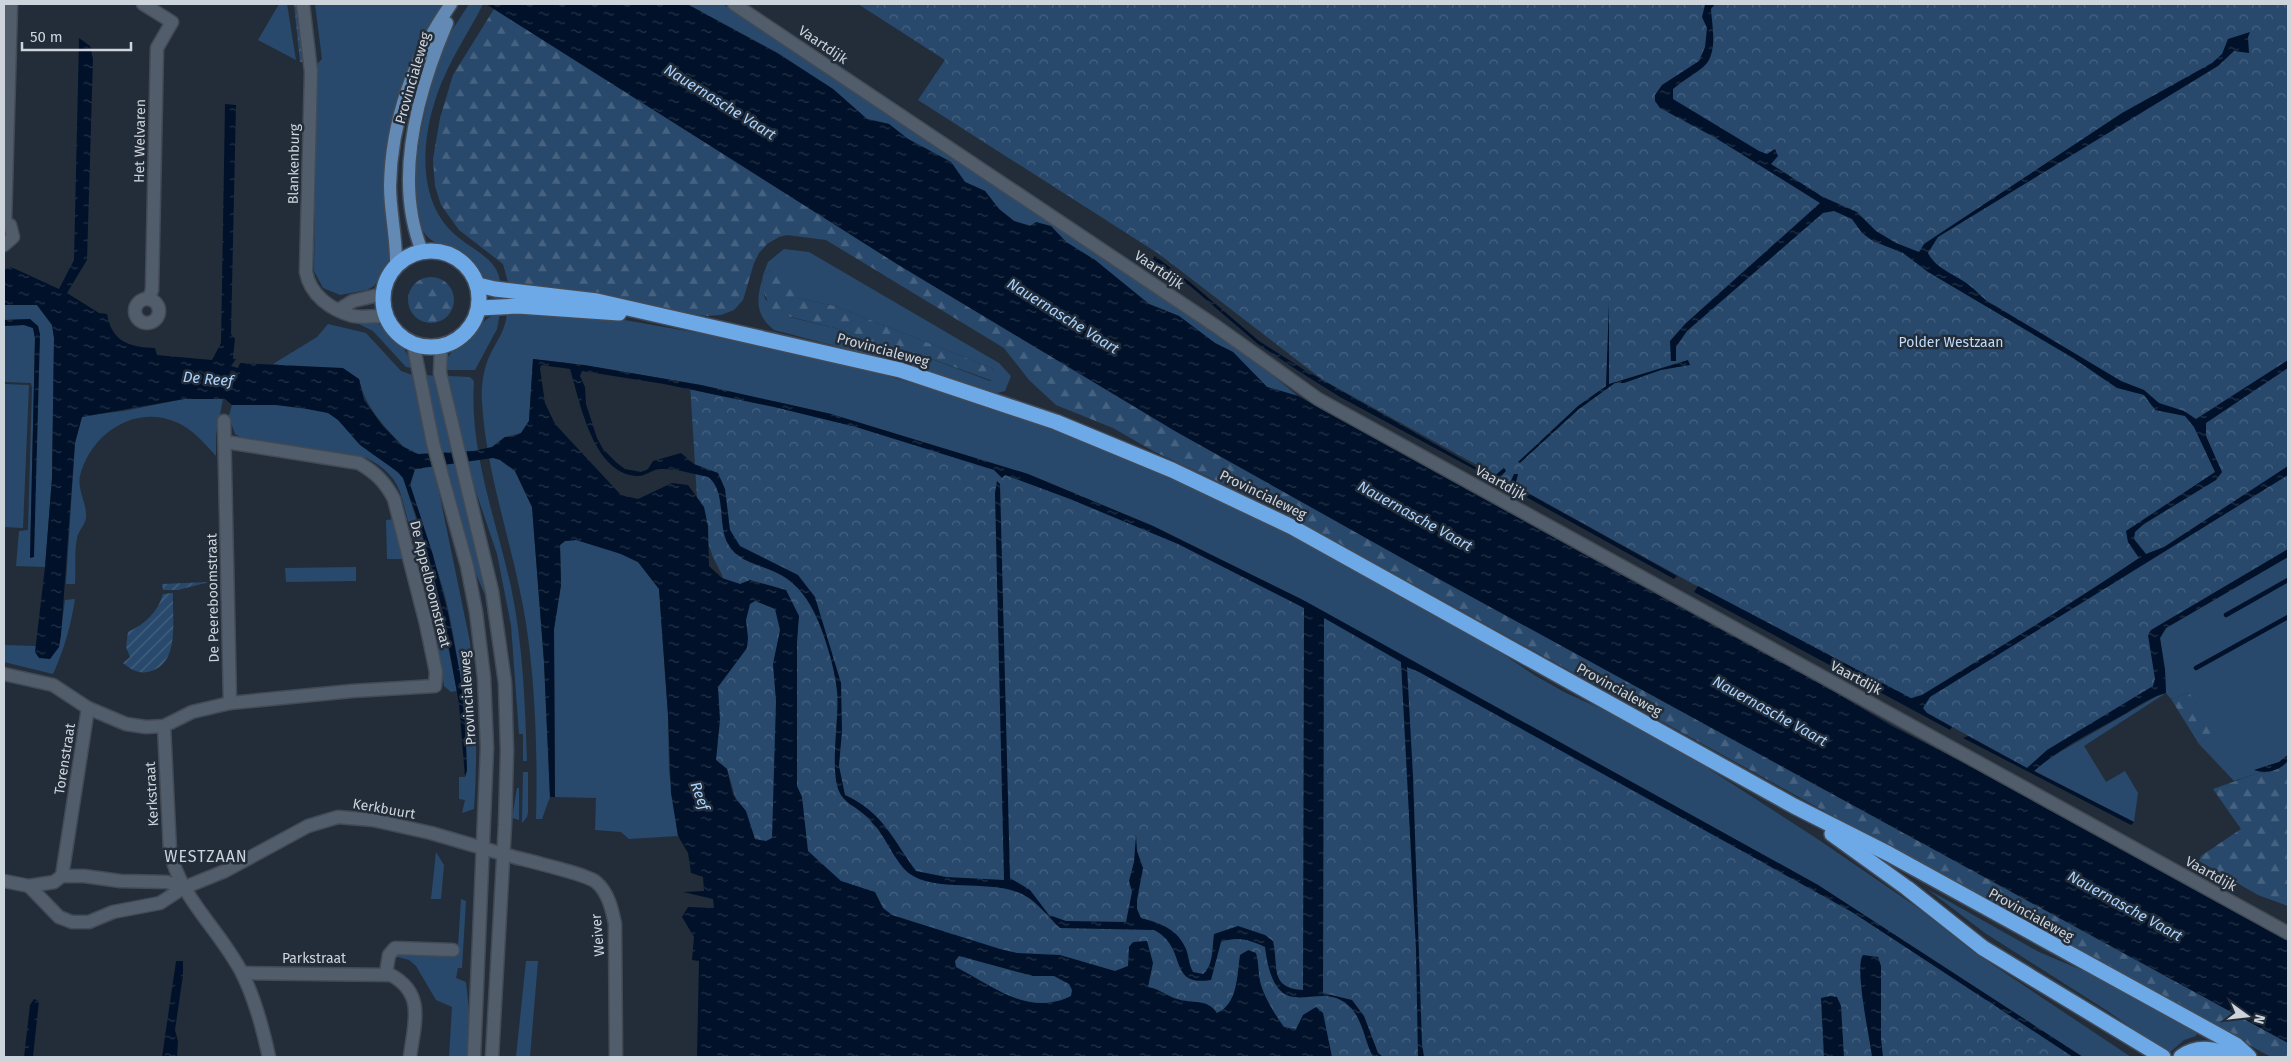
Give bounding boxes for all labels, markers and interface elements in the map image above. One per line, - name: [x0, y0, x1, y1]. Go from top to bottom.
- scale bar: [22, 20, 131, 52]
- street label: Vaartdijk: [795, 22, 852, 68]
- text: 50 m: [30, 28, 63, 46]
- street label: Provincialeweg: [392, 29, 434, 126]
- water label: Nauernasche Vaart: [661, 60, 780, 144]
- street label: Het Welvaren: [131, 99, 149, 183]
- street label: Blankenburg: [285, 123, 303, 204]
- street label: Vaartdijk: [1131, 247, 1188, 293]
- water label: Nauernasche Vaart: [1004, 274, 1123, 358]
- street label: Provincialeweg: [835, 330, 932, 371]
- park label: Polder Westzaan: [1899, 334, 2003, 351]
- water label: De Reef: [182, 368, 236, 390]
- street label: Vaartdijk: [1472, 462, 1530, 504]
- street label: Provincialeweg: [1217, 467, 1310, 524]
- water label: Nauernasche Vaart: [1354, 477, 1476, 555]
- street label: De Appelboomstraat: [406, 519, 454, 650]
- street label: De Peereboomstraat: [203, 532, 223, 663]
- street label: Provincialeweg: [456, 649, 480, 746]
- street label: Vaartdijk: [1827, 657, 1885, 699]
- street label: Provincialeweg: [1573, 660, 1665, 721]
- water label: Nauernasche Vaart: [1709, 672, 1831, 750]
- street label: Torenstraat: [51, 721, 79, 796]
- street label: Kerkstraat: [142, 760, 162, 827]
- water label: Reef: [687, 779, 714, 815]
- street label: Kerkbuurt: [351, 795, 418, 823]
- district label: WESTZAAN: [164, 847, 248, 866]
- street label: Vaartdijk: [2182, 853, 2240, 895]
- water label: Nauernasche Vaart: [2064, 867, 2186, 945]
- street label: Provincialeweg: [1985, 885, 2077, 946]
- street label: Weiver: [588, 912, 608, 957]
- street label: Parkstraat: [282, 950, 347, 967]
- north arrow: [2222, 991, 2272, 1041]
- text: N: [2250, 1013, 2268, 1026]

